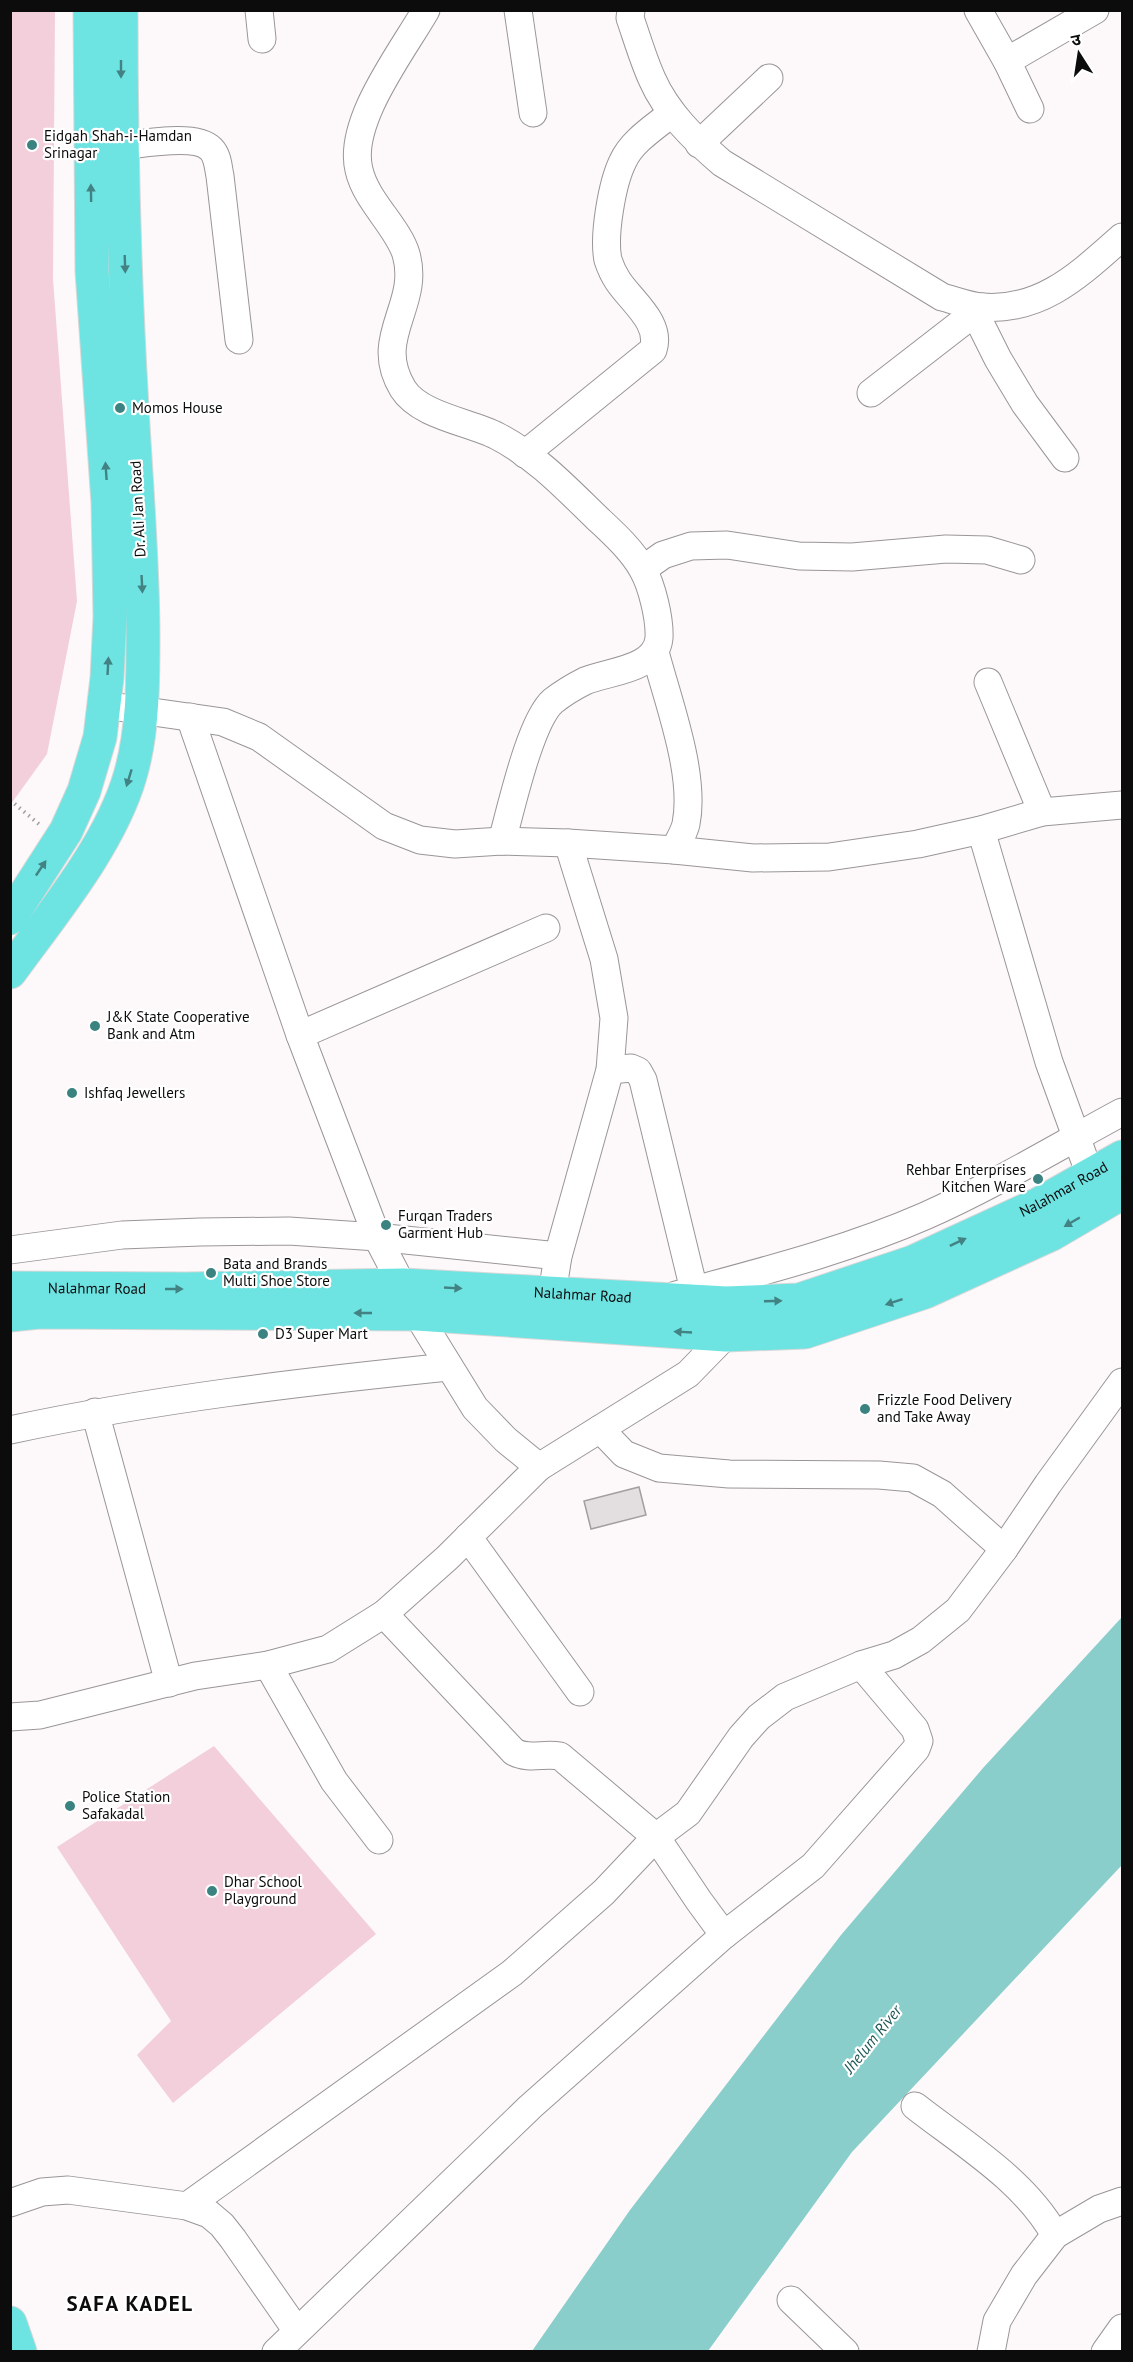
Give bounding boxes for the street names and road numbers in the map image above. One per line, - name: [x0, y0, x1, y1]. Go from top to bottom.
- street label: Dr. Ali Jan Road: [125, 460, 150, 558]
- street label: Nalahmar Road: [1016, 1157, 1111, 1221]
- street label: Nalahmar Road: [48, 1278, 146, 1298]
- street label: Nalahmar Road: [533, 1282, 632, 1307]

